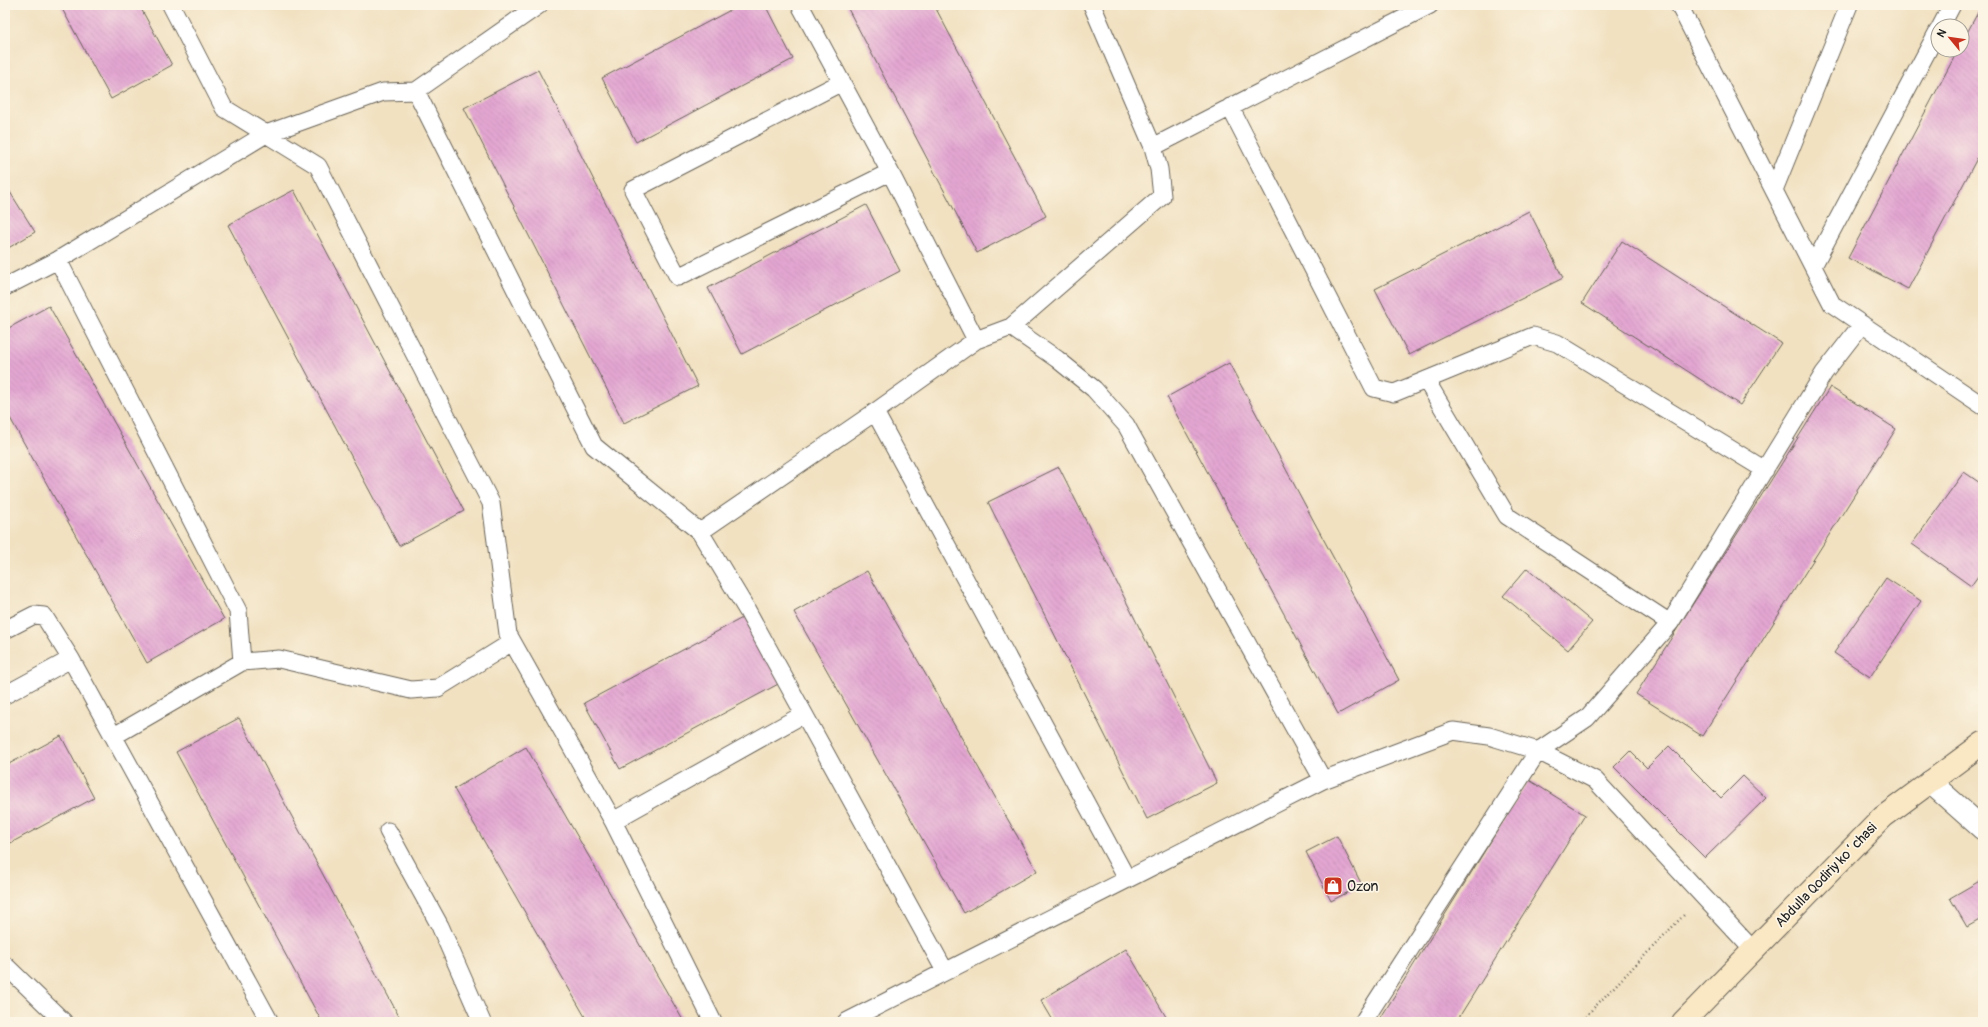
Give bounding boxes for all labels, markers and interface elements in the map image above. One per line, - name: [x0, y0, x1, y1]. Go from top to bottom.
- north arrow: [1930, 18, 1970, 58]
- text: N: [1934, 26, 1949, 40]
- street label: Abdulla Qodiriy koʻchasi: [1772, 819, 1881, 931]
- shop icon: Ozon: [1322, 875, 1344, 897]
- place label: Ozon: [1347, 878, 1379, 895]

